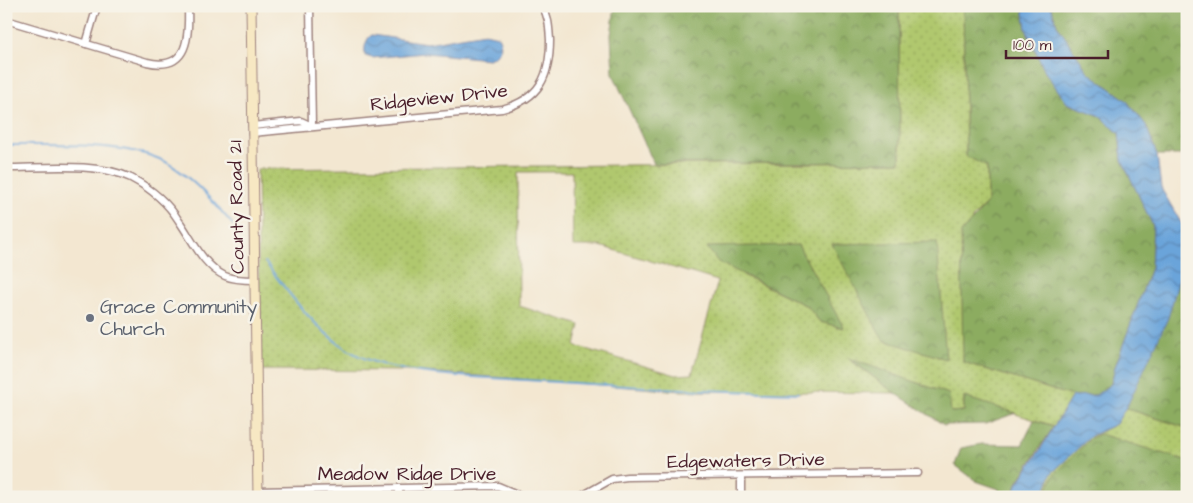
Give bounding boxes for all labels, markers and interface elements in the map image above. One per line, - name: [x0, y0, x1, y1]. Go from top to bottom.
- scale bar: [1006, 28, 1108, 60]
- text: 100 m: [1013, 35, 1052, 56]
- street label: Ridgeview Drive: [369, 77, 509, 120]
- street label: County Road 21: [222, 139, 253, 274]
- place label: Grace Community Church: [100, 294, 258, 343]
- marker: Grace Community Church: [84, 312, 96, 324]
- street label: Edgewaters Drive: [667, 446, 825, 477]
- street label: Meadow Ridge Drive: [318, 461, 496, 489]

